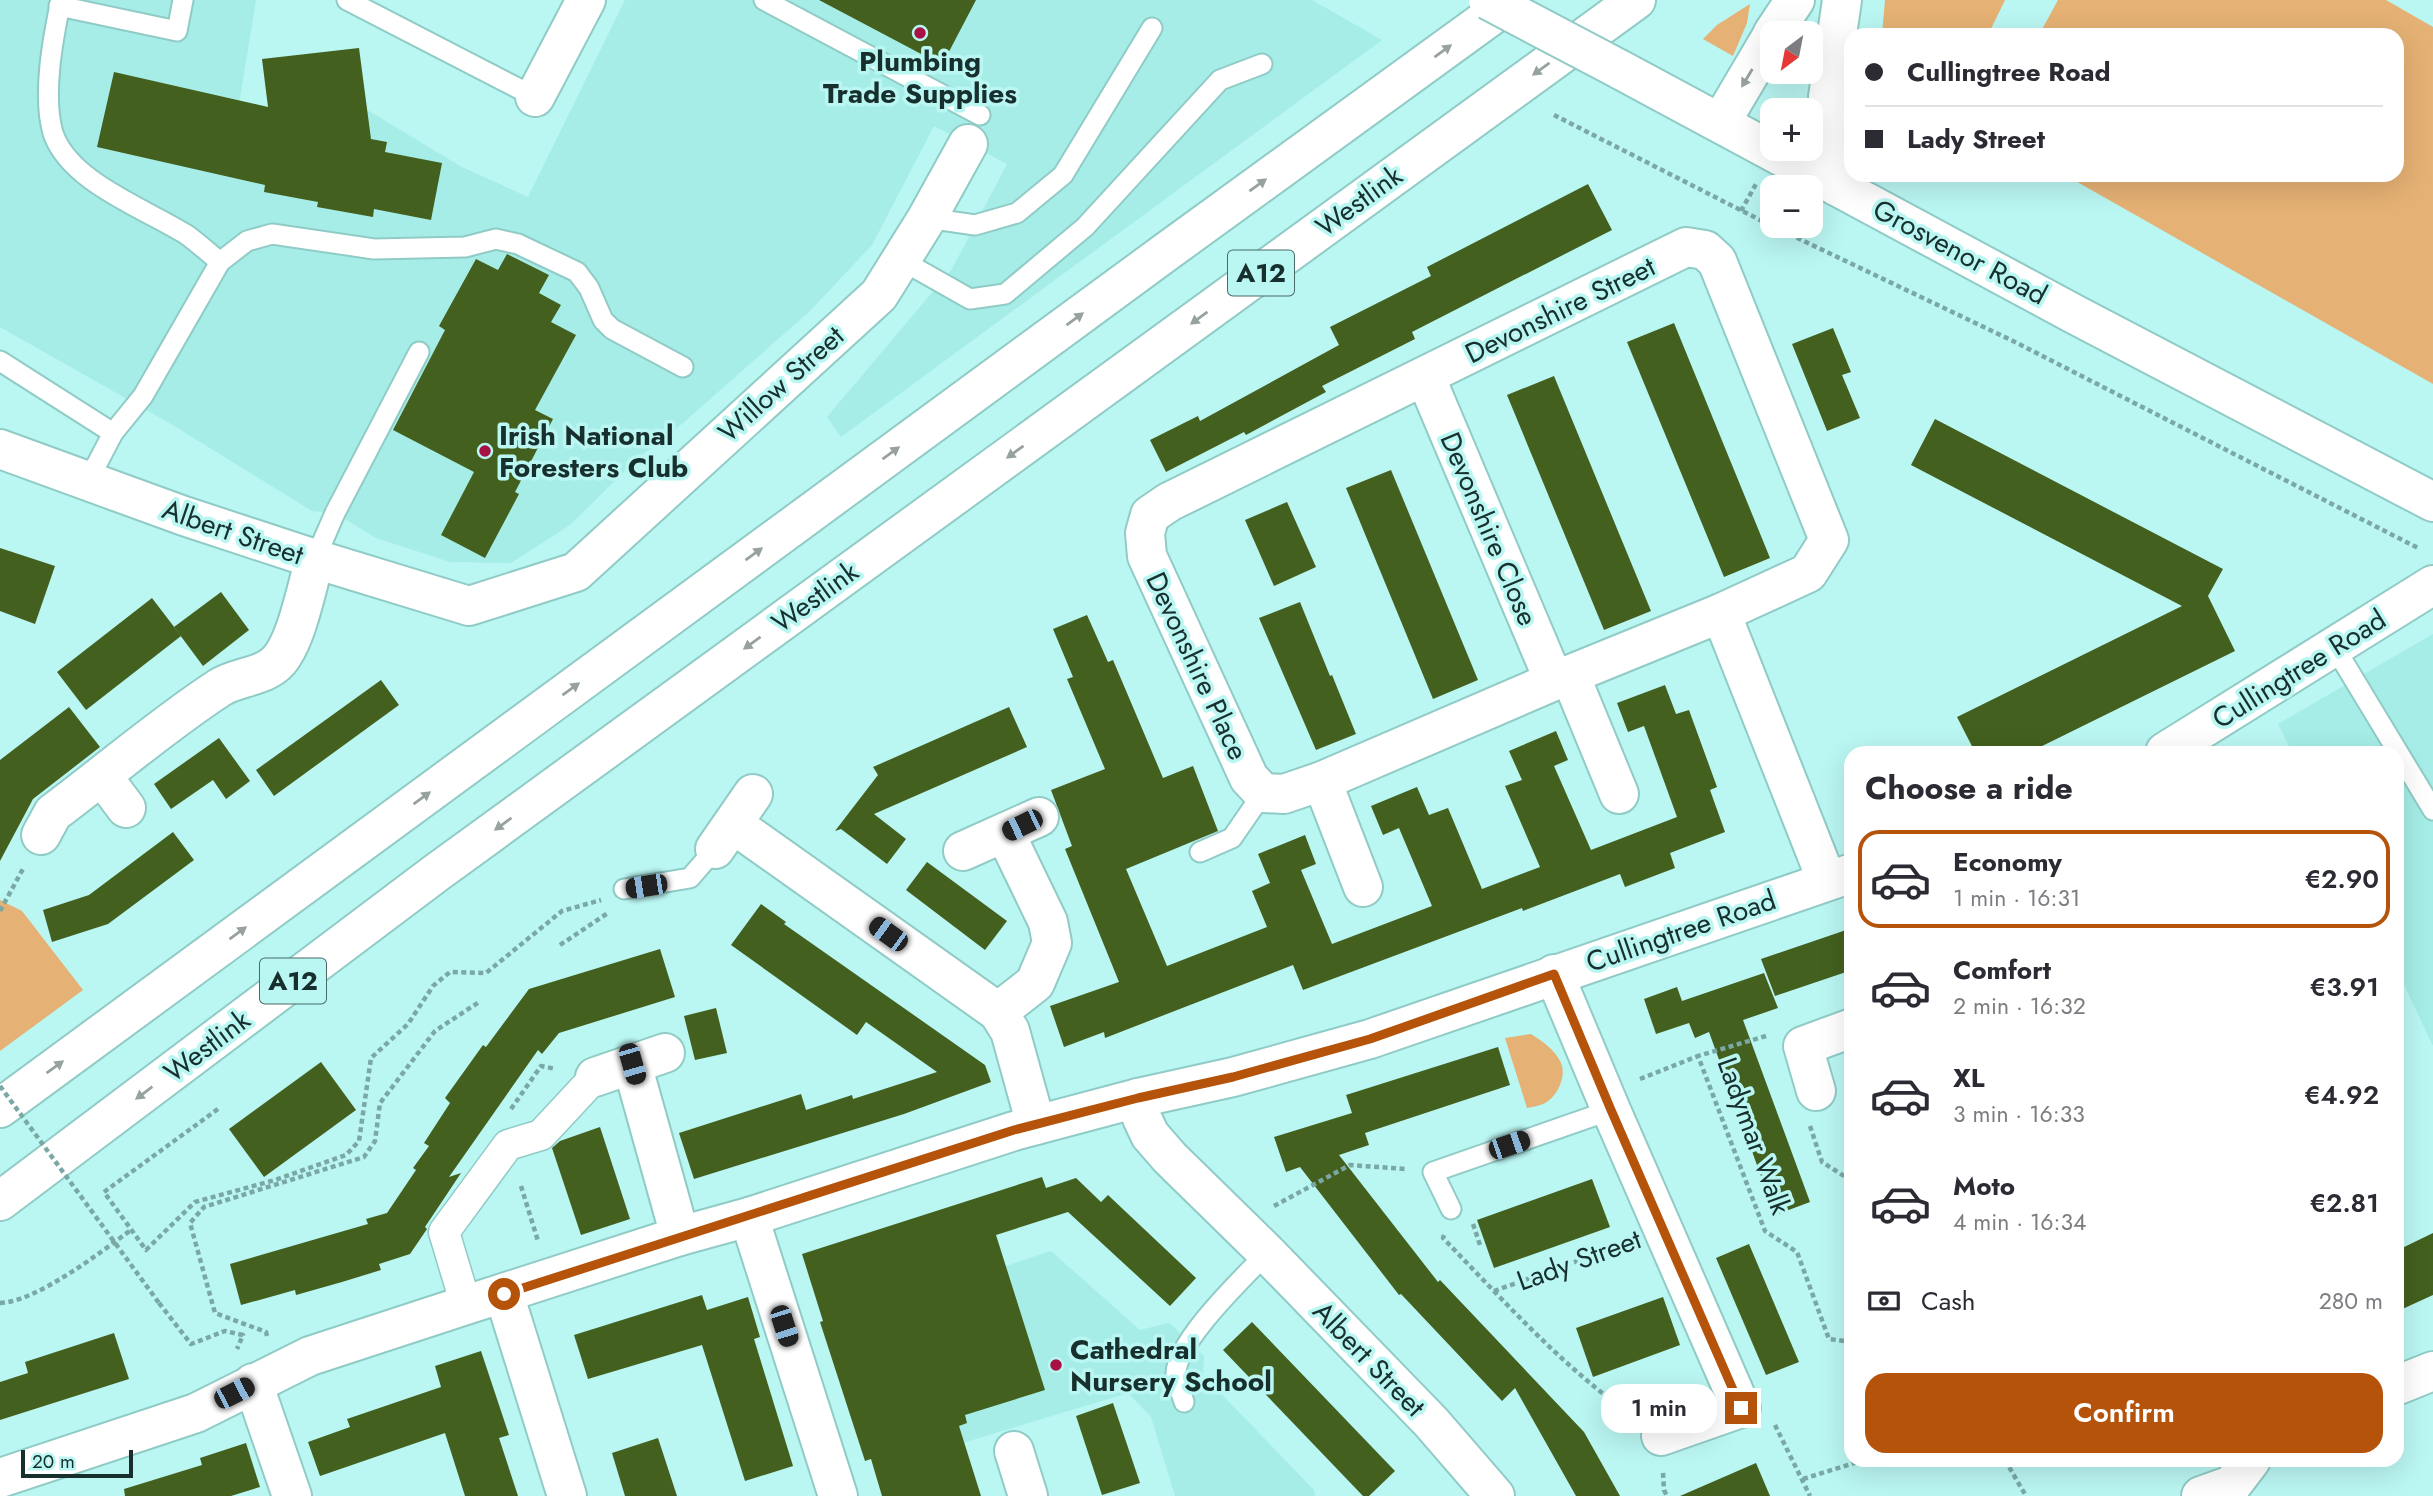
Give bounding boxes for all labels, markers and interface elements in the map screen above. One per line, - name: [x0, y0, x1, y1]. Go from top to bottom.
- north arrow: [1760, 21, 1824, 84]
- map controls: [1760, 21, 1823, 238]
- marker: Plumbing Trade Supplies: [912, 25, 928, 41]
- place label: Plumbing Trade Supplies: [823, 41, 1017, 114]
- one-way arrow: [1434, 45, 1452, 59]
- text: Cullingtree Road: [1907, 53, 2111, 91]
- one-way arrow: [1532, 62, 1550, 76]
- one-way arrow: [1741, 68, 1753, 88]
- button: +: [1760, 98, 1823, 161]
- text: Lady Street: [1907, 120, 2045, 158]
- street label: Westlink: [1307, 155, 1411, 247]
- button: −: [1760, 175, 1823, 238]
- one-way arrow: [1249, 178, 1268, 192]
- street label: Grosvenor Road: [1866, 189, 2054, 315]
- street label: Devonshire Street: [1458, 246, 1662, 374]
- road number: A12: [1228, 250, 1294, 296]
- one-way arrow: [1190, 311, 1208, 325]
- one-way arrow: [1065, 312, 1084, 326]
- street label: Willow Street: [709, 316, 853, 452]
- place label: Irish National Foresters Club: [499, 415, 688, 488]
- street label: Devonshire Close: [1430, 426, 1548, 632]
- marker: Irish National Foresters Club: [477, 443, 493, 459]
- one-way arrow: [1006, 445, 1024, 459]
- one-way arrow: [882, 447, 900, 461]
- street label: Albert Street: [157, 489, 309, 575]
- one-way arrow: [745, 548, 763, 562]
- street label: Westlink: [763, 551, 867, 643]
- street label: Devonshire Place: [1135, 565, 1259, 767]
- street label: Cullingtree Road: [2204, 599, 2394, 739]
- one-way arrow: [743, 636, 761, 650]
- one-way arrow: [561, 682, 580, 696]
- text: Choose a ride: [1865, 765, 2073, 811]
- one-way arrow: [413, 791, 431, 805]
- car: [999, 806, 1046, 844]
- one-way arrow: [494, 817, 512, 831]
- text: Economy: [1953, 843, 2062, 881]
- icon: car: [1869, 848, 1932, 911]
- text: €2.90: [2305, 860, 2379, 898]
- car: [624, 872, 669, 900]
- street label: Cullingtree Road: [1581, 879, 1781, 983]
- text: 1 min · 16:31: [1953, 881, 2080, 915]
- car: [865, 913, 912, 955]
- one-way arrow: [229, 925, 247, 940]
- text: Comfort: [1953, 951, 2051, 989]
- icon: car: [1869, 956, 1932, 1019]
- road number: A12: [260, 958, 326, 1004]
- text: €3.91: [2310, 968, 2379, 1006]
- text: 2 min · 16:32: [1953, 989, 2086, 1023]
- street label: Westlink: [155, 1000, 259, 1092]
- car: [617, 1041, 648, 1087]
- street label: Ladymar Walk: [1707, 1052, 1802, 1221]
- text: XL: [1953, 1059, 1985, 1097]
- one-way arrow: [46, 1061, 64, 1075]
- icon: car: [1869, 1064, 1932, 1127]
- text: €4.92: [2304, 1076, 2379, 1114]
- one-way arrow: [136, 1085, 154, 1100]
- text: 3 min · 16:33: [1953, 1097, 2085, 1131]
- car: [1486, 1128, 1533, 1162]
- text: Moto: [1953, 1167, 2015, 1205]
- icon: car: [1869, 1172, 1932, 1235]
- text: €2.81: [2310, 1184, 2379, 1222]
- text: 4 min · 16:34: [1953, 1205, 2086, 1239]
- street label: Lady Street: [1511, 1218, 1647, 1301]
- route start: [488, 1278, 520, 1310]
- icon: cash: [1865, 1282, 1903, 1320]
- text: Cash: [1921, 1282, 1975, 1320]
- text: 280 m: [2319, 1284, 2383, 1318]
- street label: Albert Street: [1303, 1292, 1435, 1426]
- car: [768, 1303, 801, 1349]
- place label: Cathedral Nursery School: [1070, 1329, 1272, 1402]
- marker: Cathedral Nursery School: [1048, 1357, 1064, 1373]
- button: Confirm: [1865, 1373, 2383, 1453]
- car: [211, 1374, 258, 1412]
- callout: 1 min: [1601, 1384, 1716, 1432]
- text: 1 min: [1631, 1391, 1687, 1425]
- route end: [1725, 1392, 1757, 1424]
- scale bar: [21, 1447, 133, 1479]
- text: 20 m: [32, 1448, 75, 1475]

